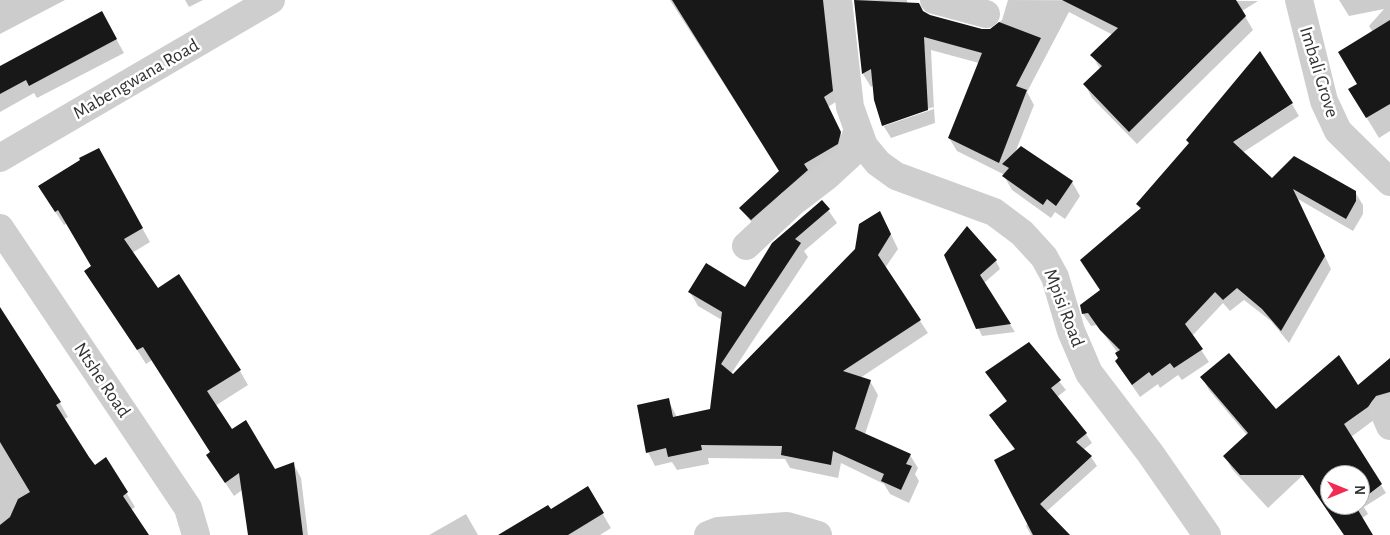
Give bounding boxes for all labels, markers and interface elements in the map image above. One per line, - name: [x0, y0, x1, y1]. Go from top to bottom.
- street label: Imbali Grove: [1294, 24, 1344, 120]
- street label: Mabengwana Road: [69, 34, 203, 124]
- street label: Mpisi Road: [1039, 266, 1089, 350]
- street label: Ntshe Road: [69, 338, 135, 422]
- north arrow: [1320, 465, 1370, 515]
- text: N: [1352, 485, 1366, 495]

